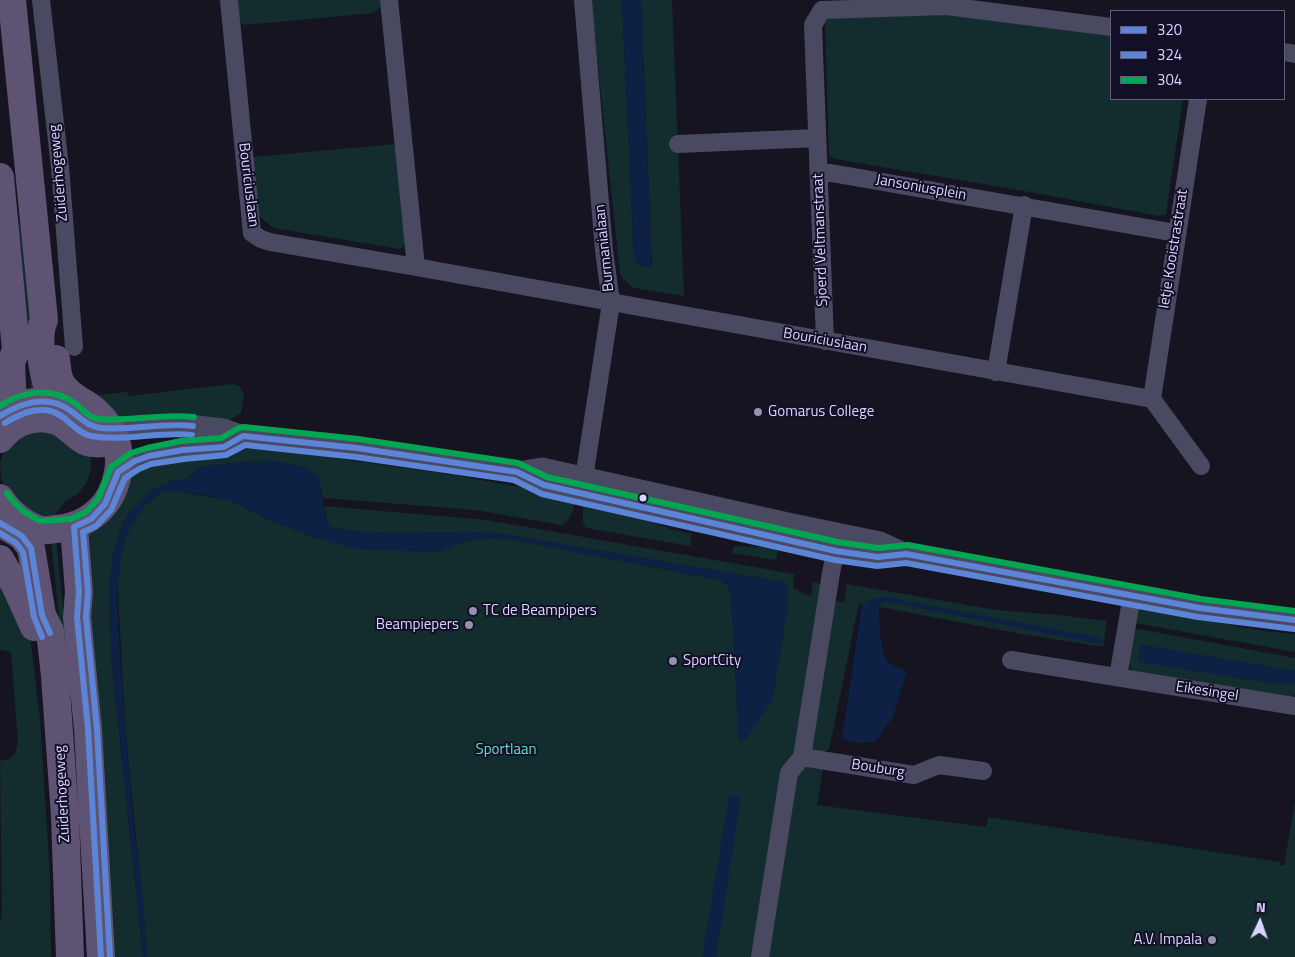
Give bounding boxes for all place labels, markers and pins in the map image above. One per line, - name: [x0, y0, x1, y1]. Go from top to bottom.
- place label: Gomarus College: [768, 403, 874, 421]
- marker: Gomarus College: [752, 406, 764, 418]
- unlabelled marker: [638, 493, 648, 503]
- place label: TC de Beampipers: [483, 602, 597, 620]
- marker: TC de Beampipers: [467, 605, 479, 617]
- place label: Beampiepers: [376, 616, 459, 634]
- marker: Beampiepers: [463, 619, 475, 631]
- place label: SportCity: [683, 652, 741, 670]
- marker: SportCity: [667, 655, 679, 667]
- place label: A.V. Impala: [1134, 931, 1202, 949]
- marker: A.V. Impala: [1206, 934, 1218, 946]

